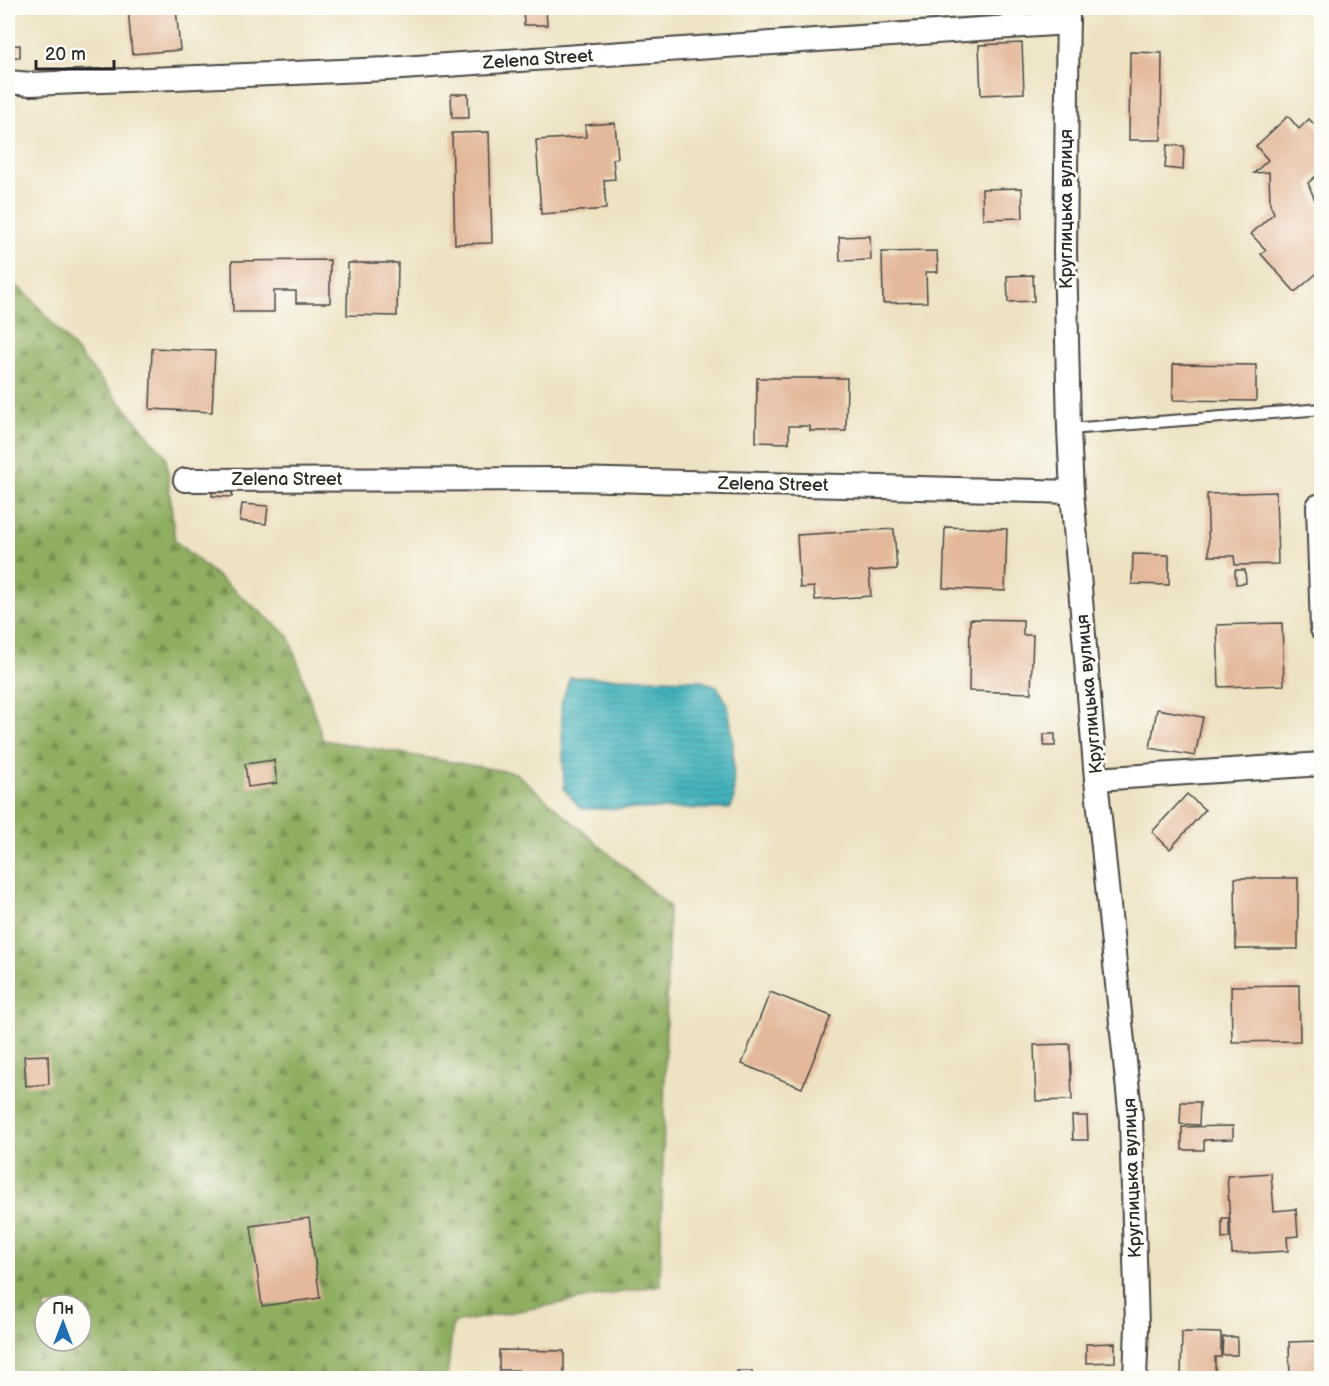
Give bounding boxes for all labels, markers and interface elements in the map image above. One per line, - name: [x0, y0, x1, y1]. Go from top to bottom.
- scale bar: [36, 33, 114, 71]
- text: 20 m: [45, 44, 86, 65]
- street label: Zelena Street: [481, 45, 594, 74]
- street label: Круглицька вулиця: [1056, 129, 1077, 289]
- street label: Zelena Street: [231, 469, 343, 490]
- street label: Zelena Street: [717, 473, 829, 496]
- street label: Круглицька вулиця: [1072, 613, 1107, 775]
- street label: Круглицька вулиця: [1119, 1098, 1146, 1258]
- north arrow: [33, 1293, 93, 1353]
- text: Пн: [52, 1300, 74, 1319]

